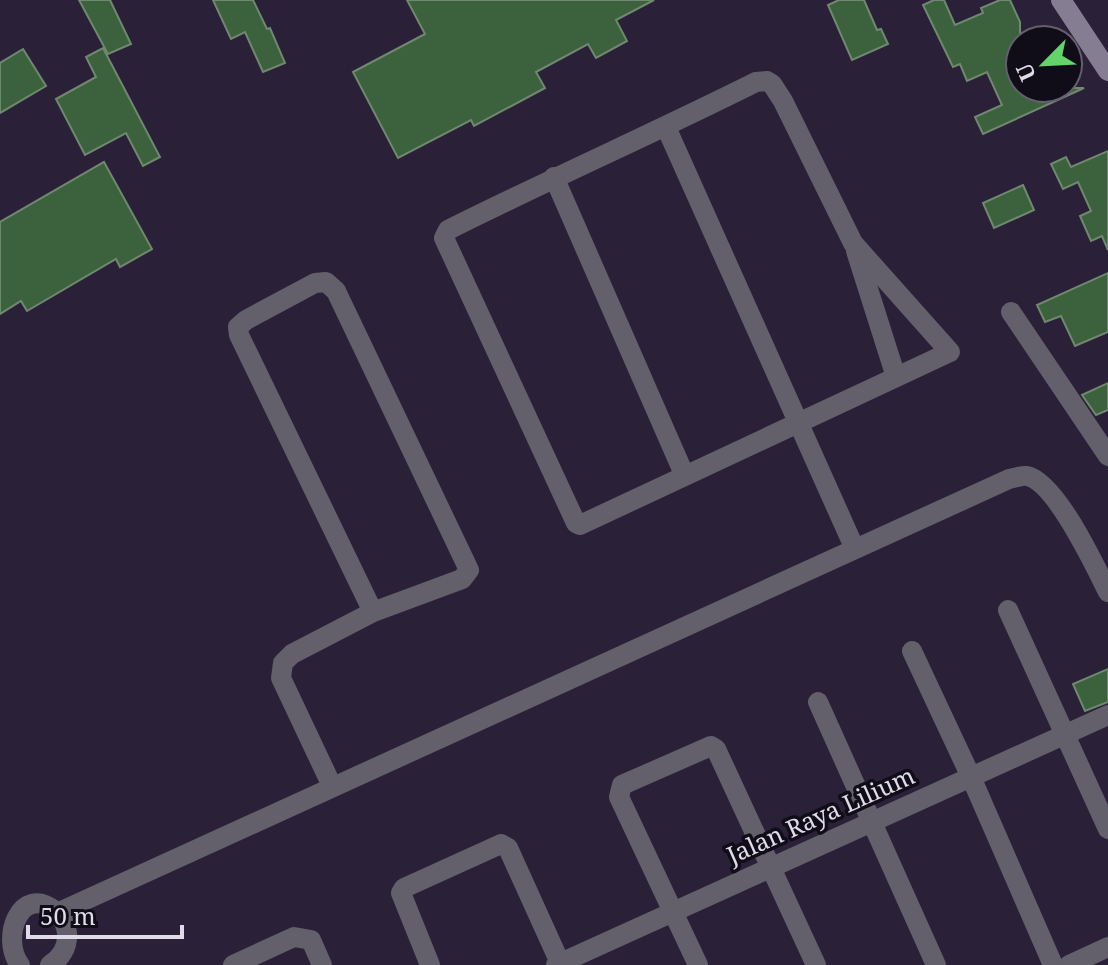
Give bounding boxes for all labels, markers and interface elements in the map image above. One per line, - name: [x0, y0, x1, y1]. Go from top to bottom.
- north arrow: [1004, 24, 1084, 104]
- text: U: [1008, 58, 1042, 86]
- street label: Jalan Raya Lilium: [720, 758, 920, 871]
- scale bar: [28, 889, 182, 939]
- text: 50 m: [40, 899, 96, 932]

